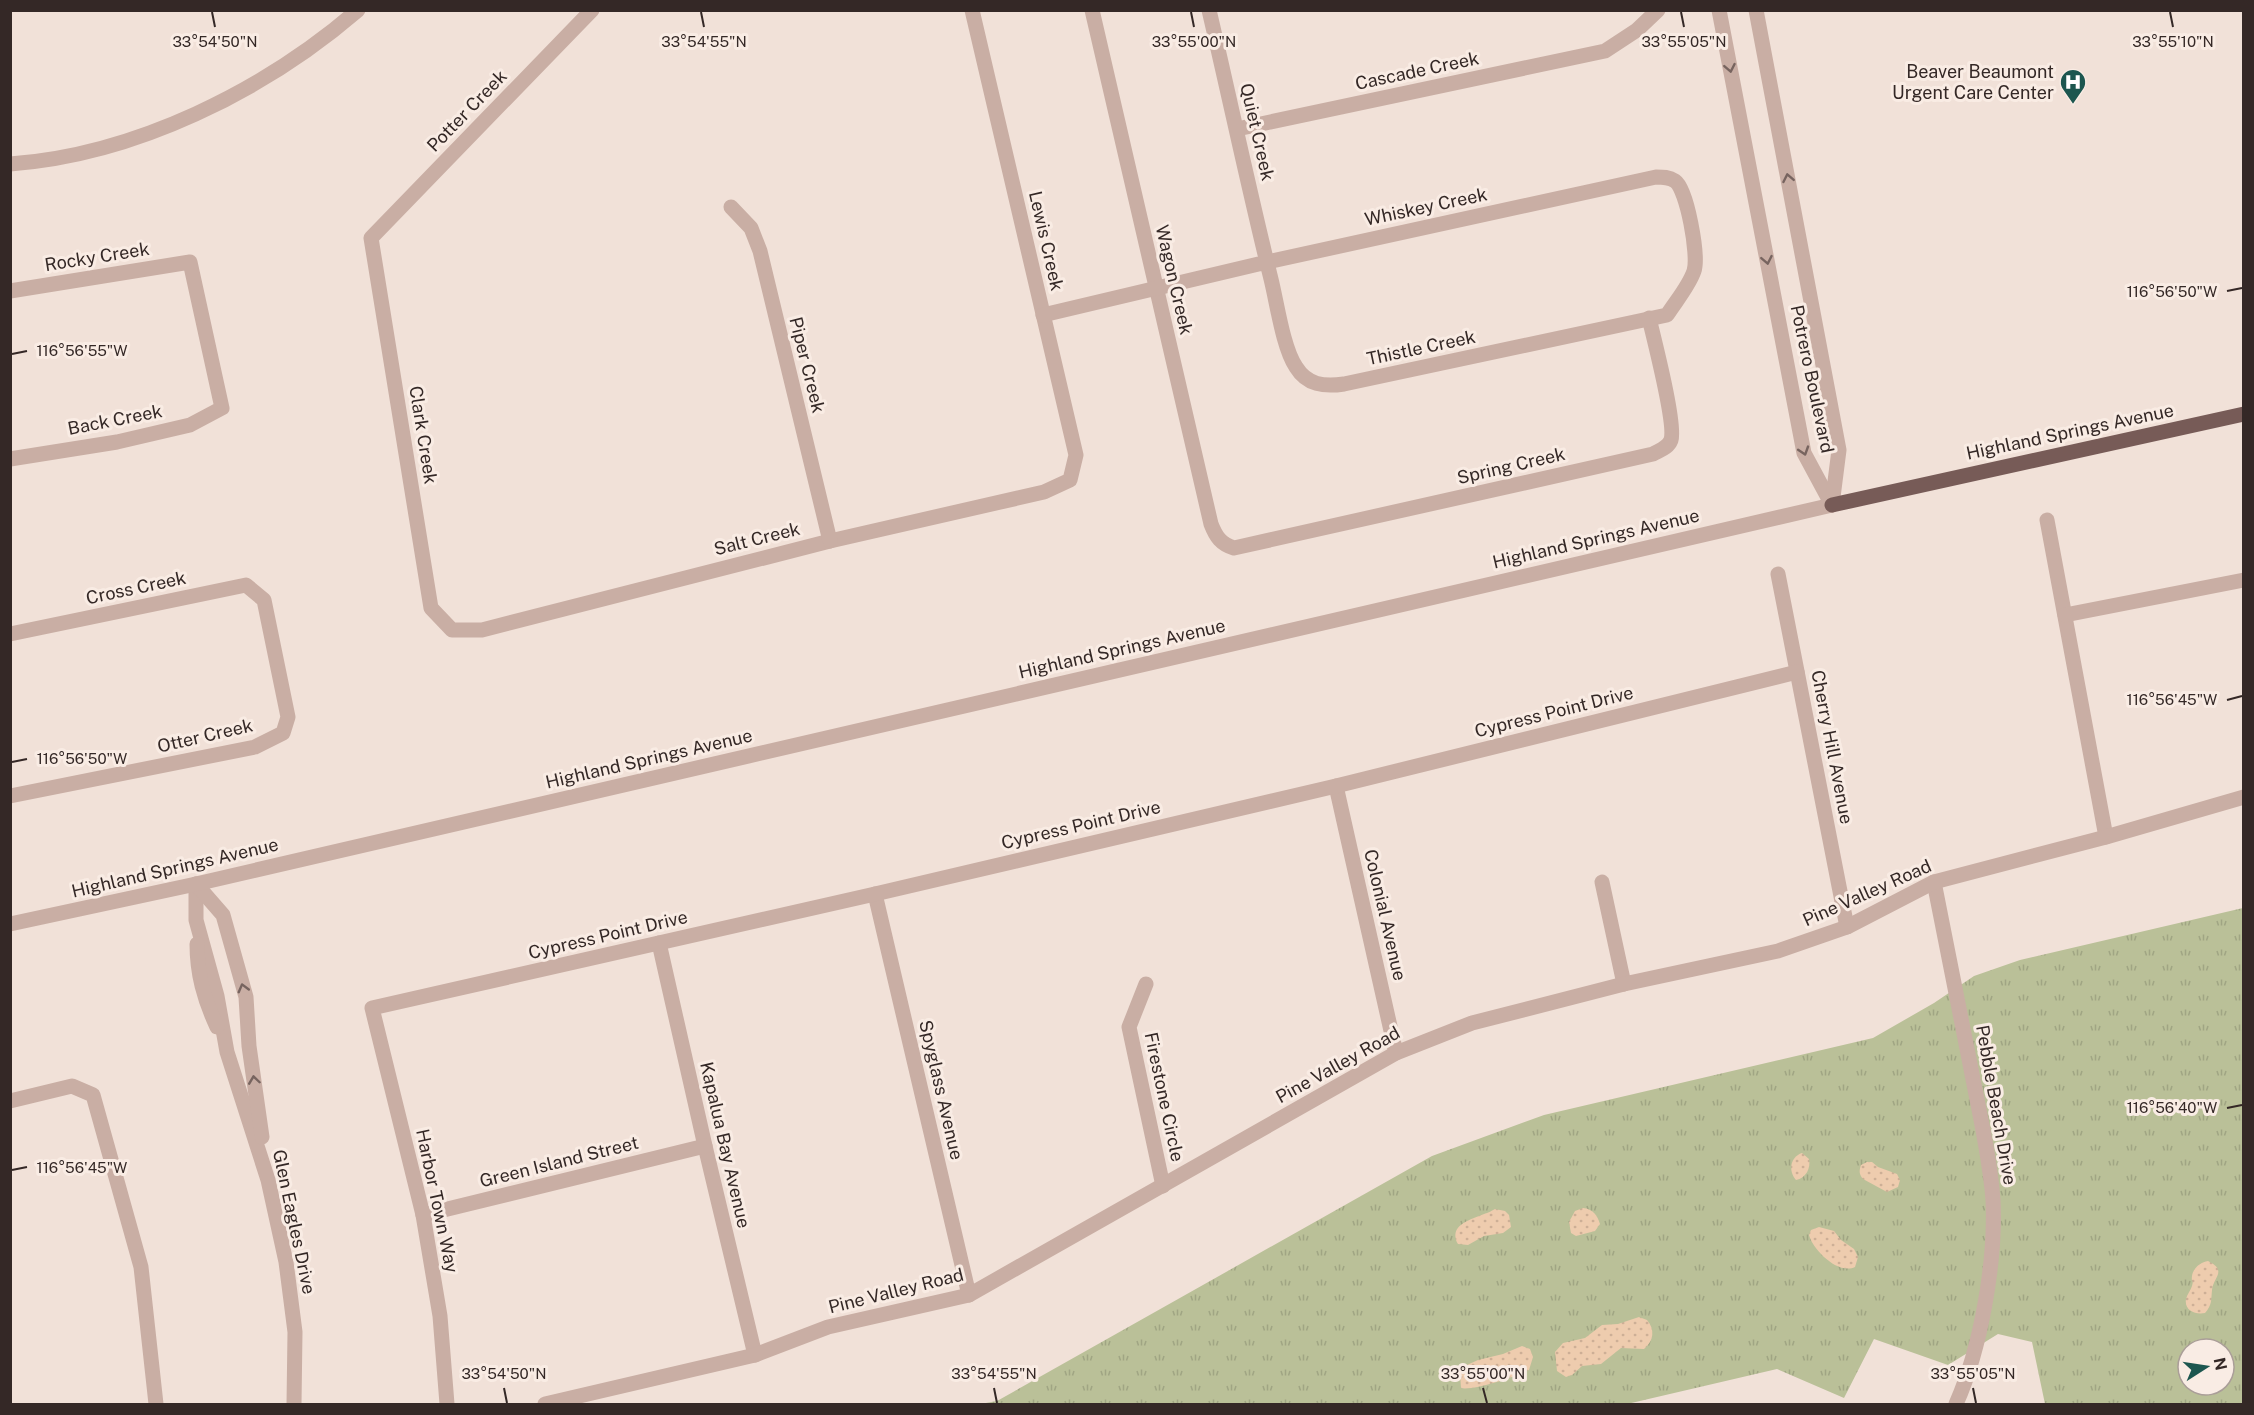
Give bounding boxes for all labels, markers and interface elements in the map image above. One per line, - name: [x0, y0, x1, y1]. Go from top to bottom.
- text: 33°54'50"N: [173, 33, 257, 50]
- text: 33°54'55"N: [661, 33, 747, 50]
- text: 33°55'00"N: [1152, 33, 1236, 50]
- text: 33°55'05"N: [1641, 33, 1727, 50]
- text: 33°55'10"N: [2132, 33, 2214, 50]
- street label: Cascade Creek: [1353, 47, 1481, 94]
- place label: Beaver Beaumont Urgent Care Center: [1892, 61, 2054, 103]
- one-way arrow: [1723, 63, 1736, 73]
- street label: Potter Creek: [422, 65, 511, 156]
- hospital icon: Beaver Beaumont Urgent Care Center: [2058, 67, 2088, 105]
- street label: Quiet Creek: [1236, 81, 1279, 183]
- one-way arrow: [1782, 174, 1795, 184]
- street label: Whiskey Creek: [1363, 183, 1489, 230]
- street label: Lewis Creek: [1025, 189, 1068, 293]
- street label: Wagon Creek: [1152, 223, 1197, 337]
- street label: Rocky Creek: [43, 238, 151, 275]
- one-way arrow: [1760, 254, 1773, 264]
- text: 116°56'50"W: [2127, 283, 2217, 300]
- street label: Potrero Boulevard: [1787, 303, 1838, 455]
- street label: Piper Creek: [785, 315, 830, 415]
- street label: Thistle Creek: [1365, 326, 1477, 369]
- text: 116°56'55"W: [36, 342, 128, 359]
- street label: Clark Creek: [405, 384, 442, 485]
- street label: Highland Springs Avenue: [1964, 399, 2176, 464]
- street label: Back Creek: [66, 400, 164, 439]
- street label: Spring Creek: [1455, 443, 1567, 488]
- one-way arrow: [1797, 445, 1810, 456]
- street label: Highland Springs Avenue: [1490, 504, 1701, 573]
- street label: Salt Creek: [712, 518, 802, 559]
- street label: Cross Creek: [84, 567, 188, 608]
- street label: Highland Springs Avenue: [1016, 614, 1227, 683]
- street label: Cherry Hill Avenue: [1807, 668, 1858, 826]
- street label: Cypress Point Drive: [1472, 682, 1635, 741]
- text: 116°56'45"W: [2127, 691, 2217, 708]
- street label: Otter Creek: [155, 714, 255, 757]
- street label: Highland Springs Avenue: [543, 724, 754, 793]
- text: 116°56'50"W: [37, 750, 127, 767]
- street label: Cypress Point Drive: [999, 796, 1163, 853]
- street label: Highland Springs Avenue: [69, 833, 280, 902]
- street label: Colonial Avenue: [1360, 847, 1411, 983]
- street label: Pine Valley Road: [1799, 855, 1934, 930]
- street label: Cypress Point Drive: [526, 906, 690, 963]
- one-way arrow: [238, 983, 251, 993]
- street label: Spyglass Avenue: [915, 1018, 968, 1162]
- street label: Pine Valley Road: [1272, 1022, 1403, 1107]
- street label: Pebble Beach Drive: [1972, 1023, 2021, 1187]
- street label: Firestone Circle: [1141, 1030, 1188, 1163]
- street label: Kapalua Bay Avenue: [696, 1060, 755, 1230]
- one-way arrow: [248, 1076, 260, 1085]
- text: 116°56'40"W: [2127, 1099, 2217, 1116]
- street label: Harbor Town Way: [412, 1127, 463, 1275]
- street label: Green Island Street: [477, 1132, 640, 1191]
- street label: Glen Eagles Drive: [269, 1148, 320, 1296]
- text: 116°56'45"W: [37, 1159, 127, 1176]
- street label: Pine Valley Road: [826, 1264, 966, 1317]
- north arrow: [2176, 1337, 2236, 1397]
- text: N: [2210, 1356, 2231, 1372]
- text: 33°54'50"N: [462, 1365, 546, 1382]
- text: 33°54'55"N: [951, 1365, 1037, 1382]
- text: 33°55'00"N: [1441, 1365, 1525, 1382]
- text: 33°55'05"N: [1930, 1365, 2016, 1382]

